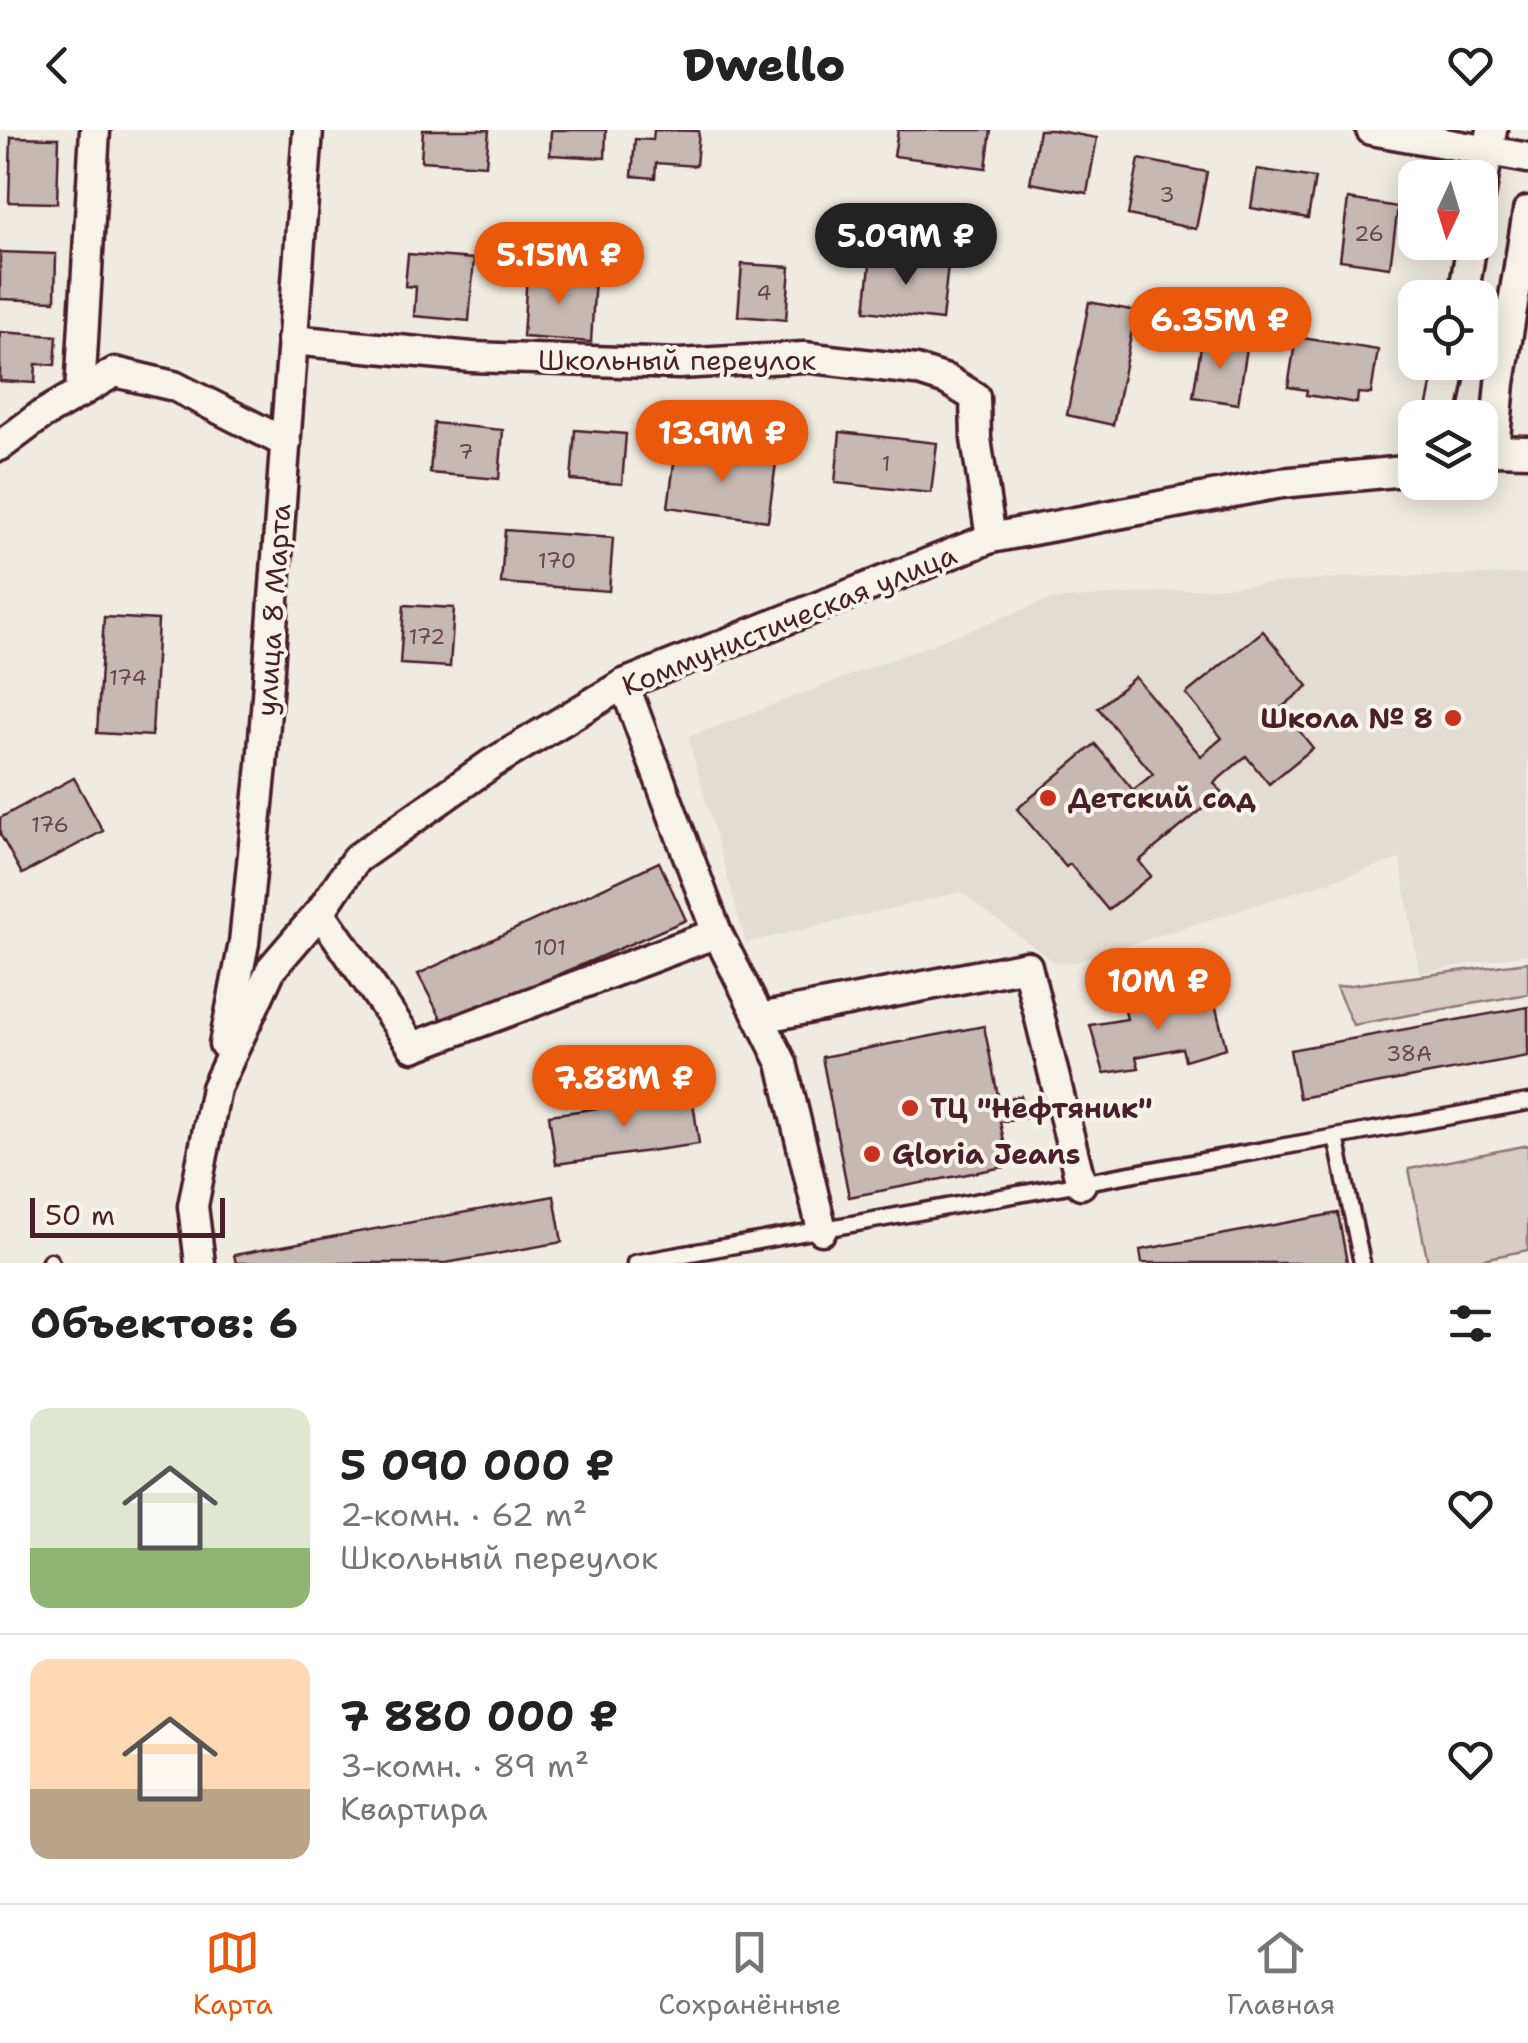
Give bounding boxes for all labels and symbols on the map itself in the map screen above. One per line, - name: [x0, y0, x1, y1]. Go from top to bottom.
- north arrow: [1398, 160, 1498, 260]
- house number: 3: [1159, 180, 1175, 209]
- pin: 5.09M ₽: [814, 203, 998, 288]
- house number: 26: [1354, 219, 1384, 248]
- pin: 5.15M ₽: [467, 222, 651, 307]
- house number: 4: [756, 278, 772, 307]
- pin: 6.35M ₽: [1128, 287, 1312, 372]
- street label: Школьный переулок: [538, 341, 816, 379]
- pin: 13.9M ₽: [630, 400, 814, 485]
- house number: 7: [458, 437, 474, 466]
- house number: 1: [881, 449, 891, 478]
- street label: улица 8 Марта: [247, 502, 299, 718]
- street label: Коммунистическая улица: [616, 535, 962, 705]
- house number: 170: [538, 546, 576, 575]
- house number: 172: [408, 622, 446, 651]
- house number: 174: [109, 663, 147, 692]
- place label: Школа № 8: [1260, 699, 1433, 737]
- marker: Школа № 8: [1442, 707, 1464, 729]
- place label: Детский сад: [1068, 779, 1256, 817]
- marker: Детский сад: [1037, 787, 1059, 809]
- house number: 176: [31, 810, 69, 839]
- house number: 101: [534, 933, 566, 962]
- pin: 10M ₽: [1088, 948, 1228, 1033]
- house number: 38А: [1386, 1039, 1432, 1068]
- pin: 7.88M ₽: [532, 1045, 716, 1130]
- place label: ТЦ "Нефтяник": [930, 1089, 1153, 1127]
- marker: ТЦ "Нефтяник": [899, 1097, 921, 1119]
- place label: Gloria Jeans: [892, 1135, 1081, 1173]
- marker: Gloria Jeans: [861, 1143, 883, 1165]
- scale bar: [30, 1193, 225, 1238]

